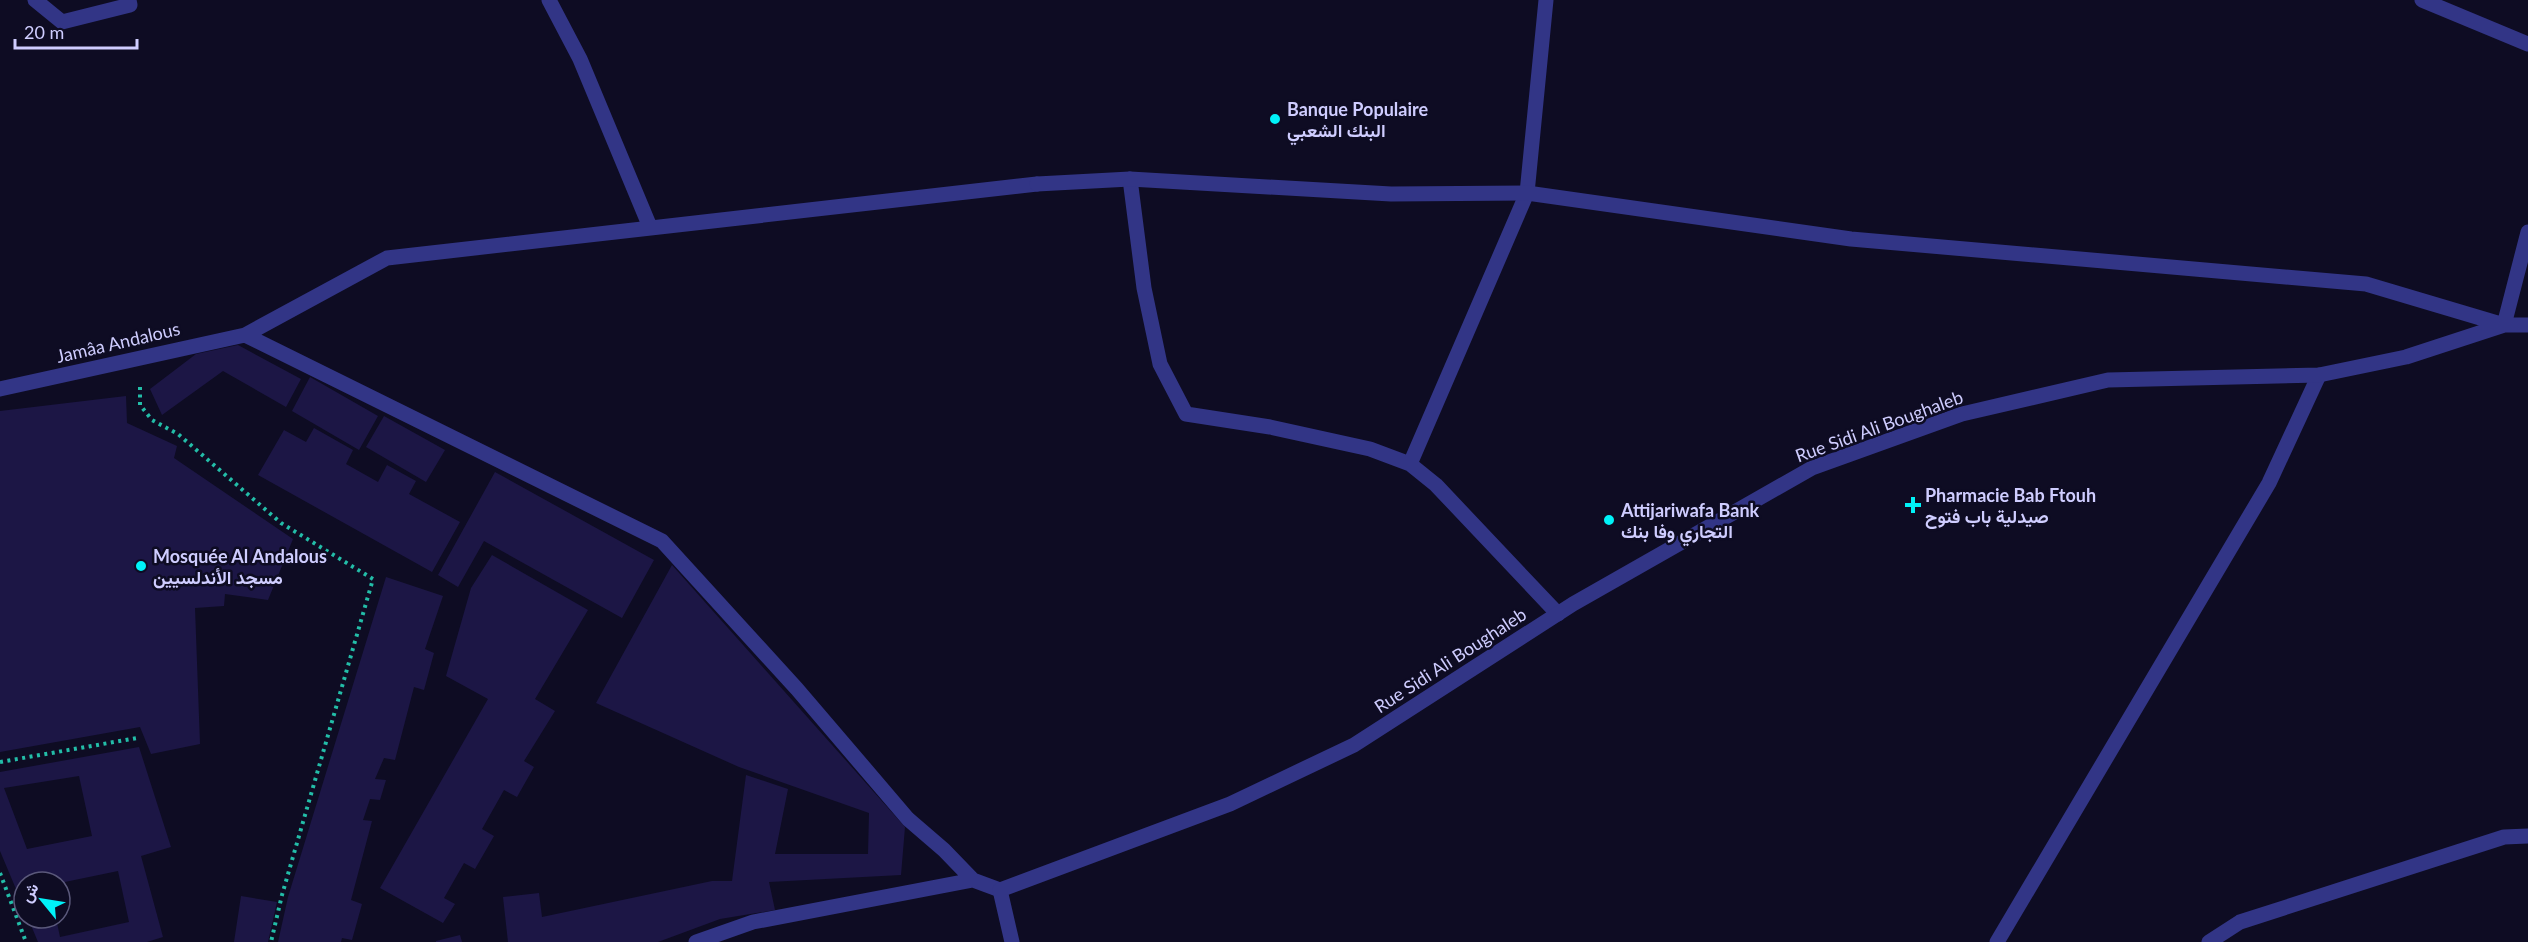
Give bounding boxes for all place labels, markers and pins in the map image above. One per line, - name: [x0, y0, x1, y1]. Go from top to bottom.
- place label: Banque Populaire البنك الشعبي: [1287, 98, 1428, 146]
- marker: Banque Populaire البنك الشعبي: [1268, 112, 1282, 126]
- place label: Pharmacie Bab Ftouh صيدلية باب فتوح: [1925, 484, 2096, 529]
- marker: Pharmacie Bab Ftouh صيدلية باب فتوح: [1906, 498, 1920, 512]
- place label: Attijariwafa Bank التجاري وفا بنك: [1620, 499, 1760, 547]
- marker: Attijariwafa Bank التجاري وفا بنك: [1602, 513, 1616, 527]
- place label: Mosquée Al Andalous مسجد الأندلسيين: [153, 545, 327, 589]
- marker: Mosquée Al Andalous مسجد الأندلسيين: [134, 559, 148, 573]

